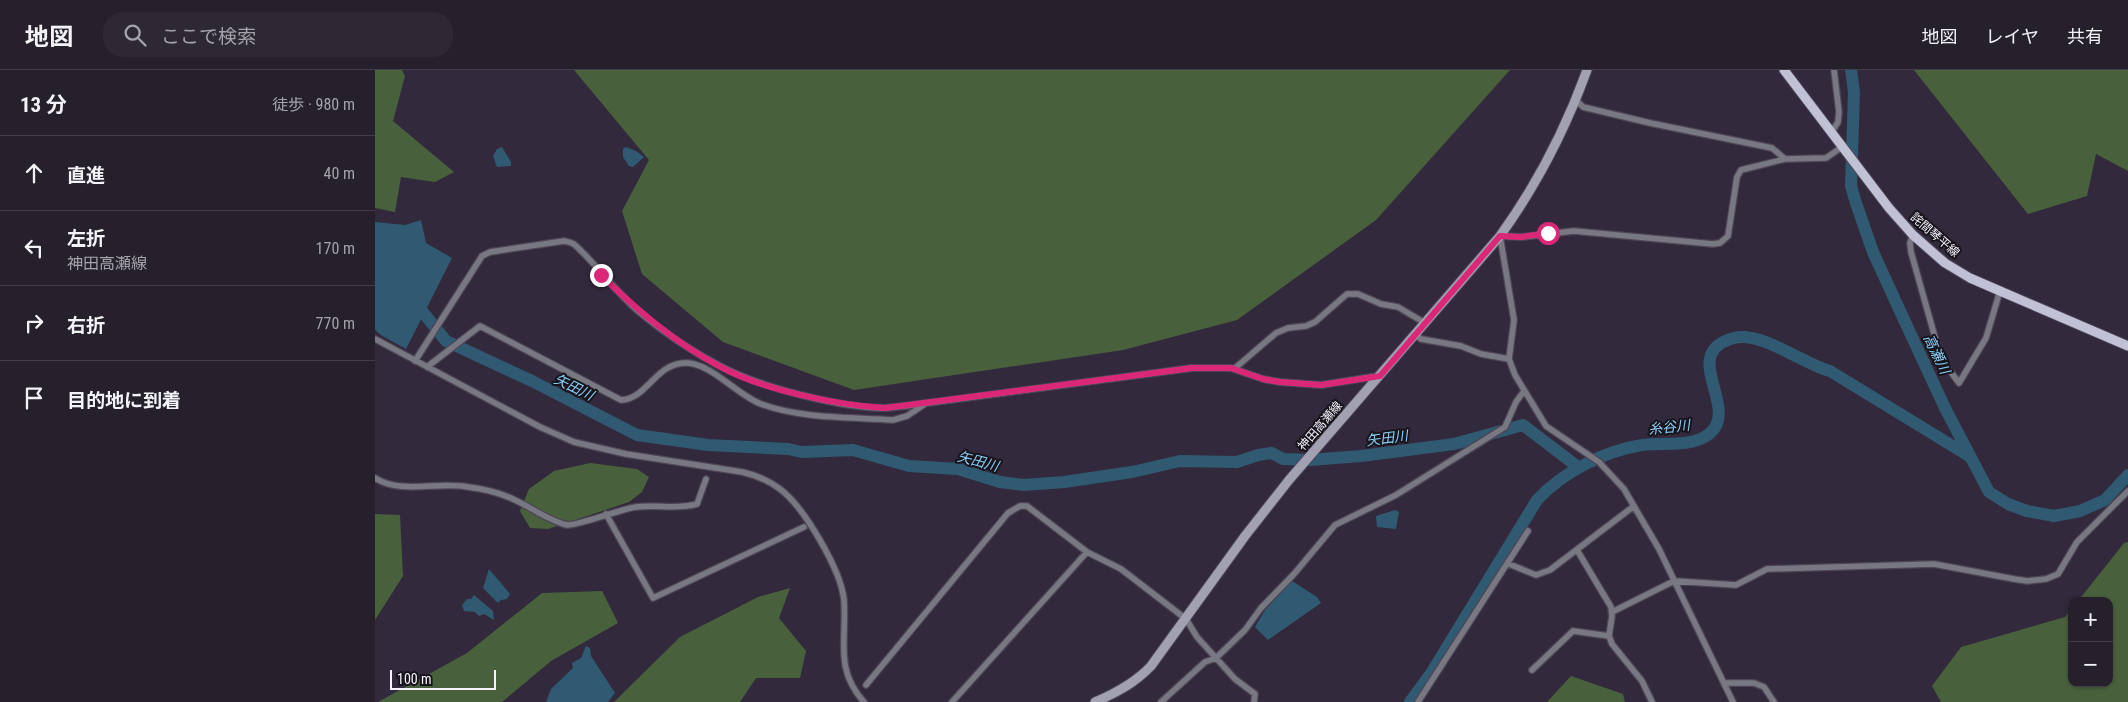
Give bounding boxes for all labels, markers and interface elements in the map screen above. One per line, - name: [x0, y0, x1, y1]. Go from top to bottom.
- search box: [103, 12, 453, 57]
- icon: search: [121, 21, 149, 49]
- text: 地図: [25, 23, 73, 51]
- text: ここで検索: [161, 25, 256, 48]
- text: 地図: [1922, 26, 1958, 47]
- text: レイヤ: [1986, 26, 2039, 47]
- text: 共有: [2067, 26, 2103, 47]
- text: 13 分: [20, 93, 67, 117]
- text: 徒歩 · 980 m: [272, 95, 355, 114]
- icon: ahead: [20, 159, 48, 187]
- text: 直進: [67, 164, 105, 187]
- text: 40 m: [323, 164, 355, 183]
- street label: 詫間琴平線: [1908, 210, 1962, 260]
- route start: [1537, 222, 1560, 245]
- text: 左折: [67, 227, 105, 250]
- icon: left: [20, 234, 48, 262]
- text: 170 m: [316, 239, 355, 258]
- text: 神田高瀬線: [67, 254, 147, 273]
- route end: [590, 264, 613, 287]
- icon: right: [20, 309, 48, 337]
- text: 右折: [67, 314, 105, 337]
- text: 770 m: [316, 314, 355, 333]
- water label: 高瀬川: [1921, 332, 1954, 378]
- water label: 矢田川: [552, 371, 598, 404]
- icon: arrive: [20, 384, 48, 412]
- text: 目的地に到着: [67, 389, 181, 412]
- street label: 神田高瀬線: [1295, 399, 1345, 453]
- water label: 糸谷川: [1647, 417, 1693, 437]
- water label: 矢田川: [1365, 427, 1411, 448]
- water label: 矢田川: [956, 448, 1002, 475]
- map controls: [2068, 597, 2113, 687]
- button: +: [2068, 597, 2113, 642]
- button: −: [2068, 642, 2113, 687]
- scale bar: [390, 667, 496, 690]
- text: 100 m: [397, 671, 432, 687]

